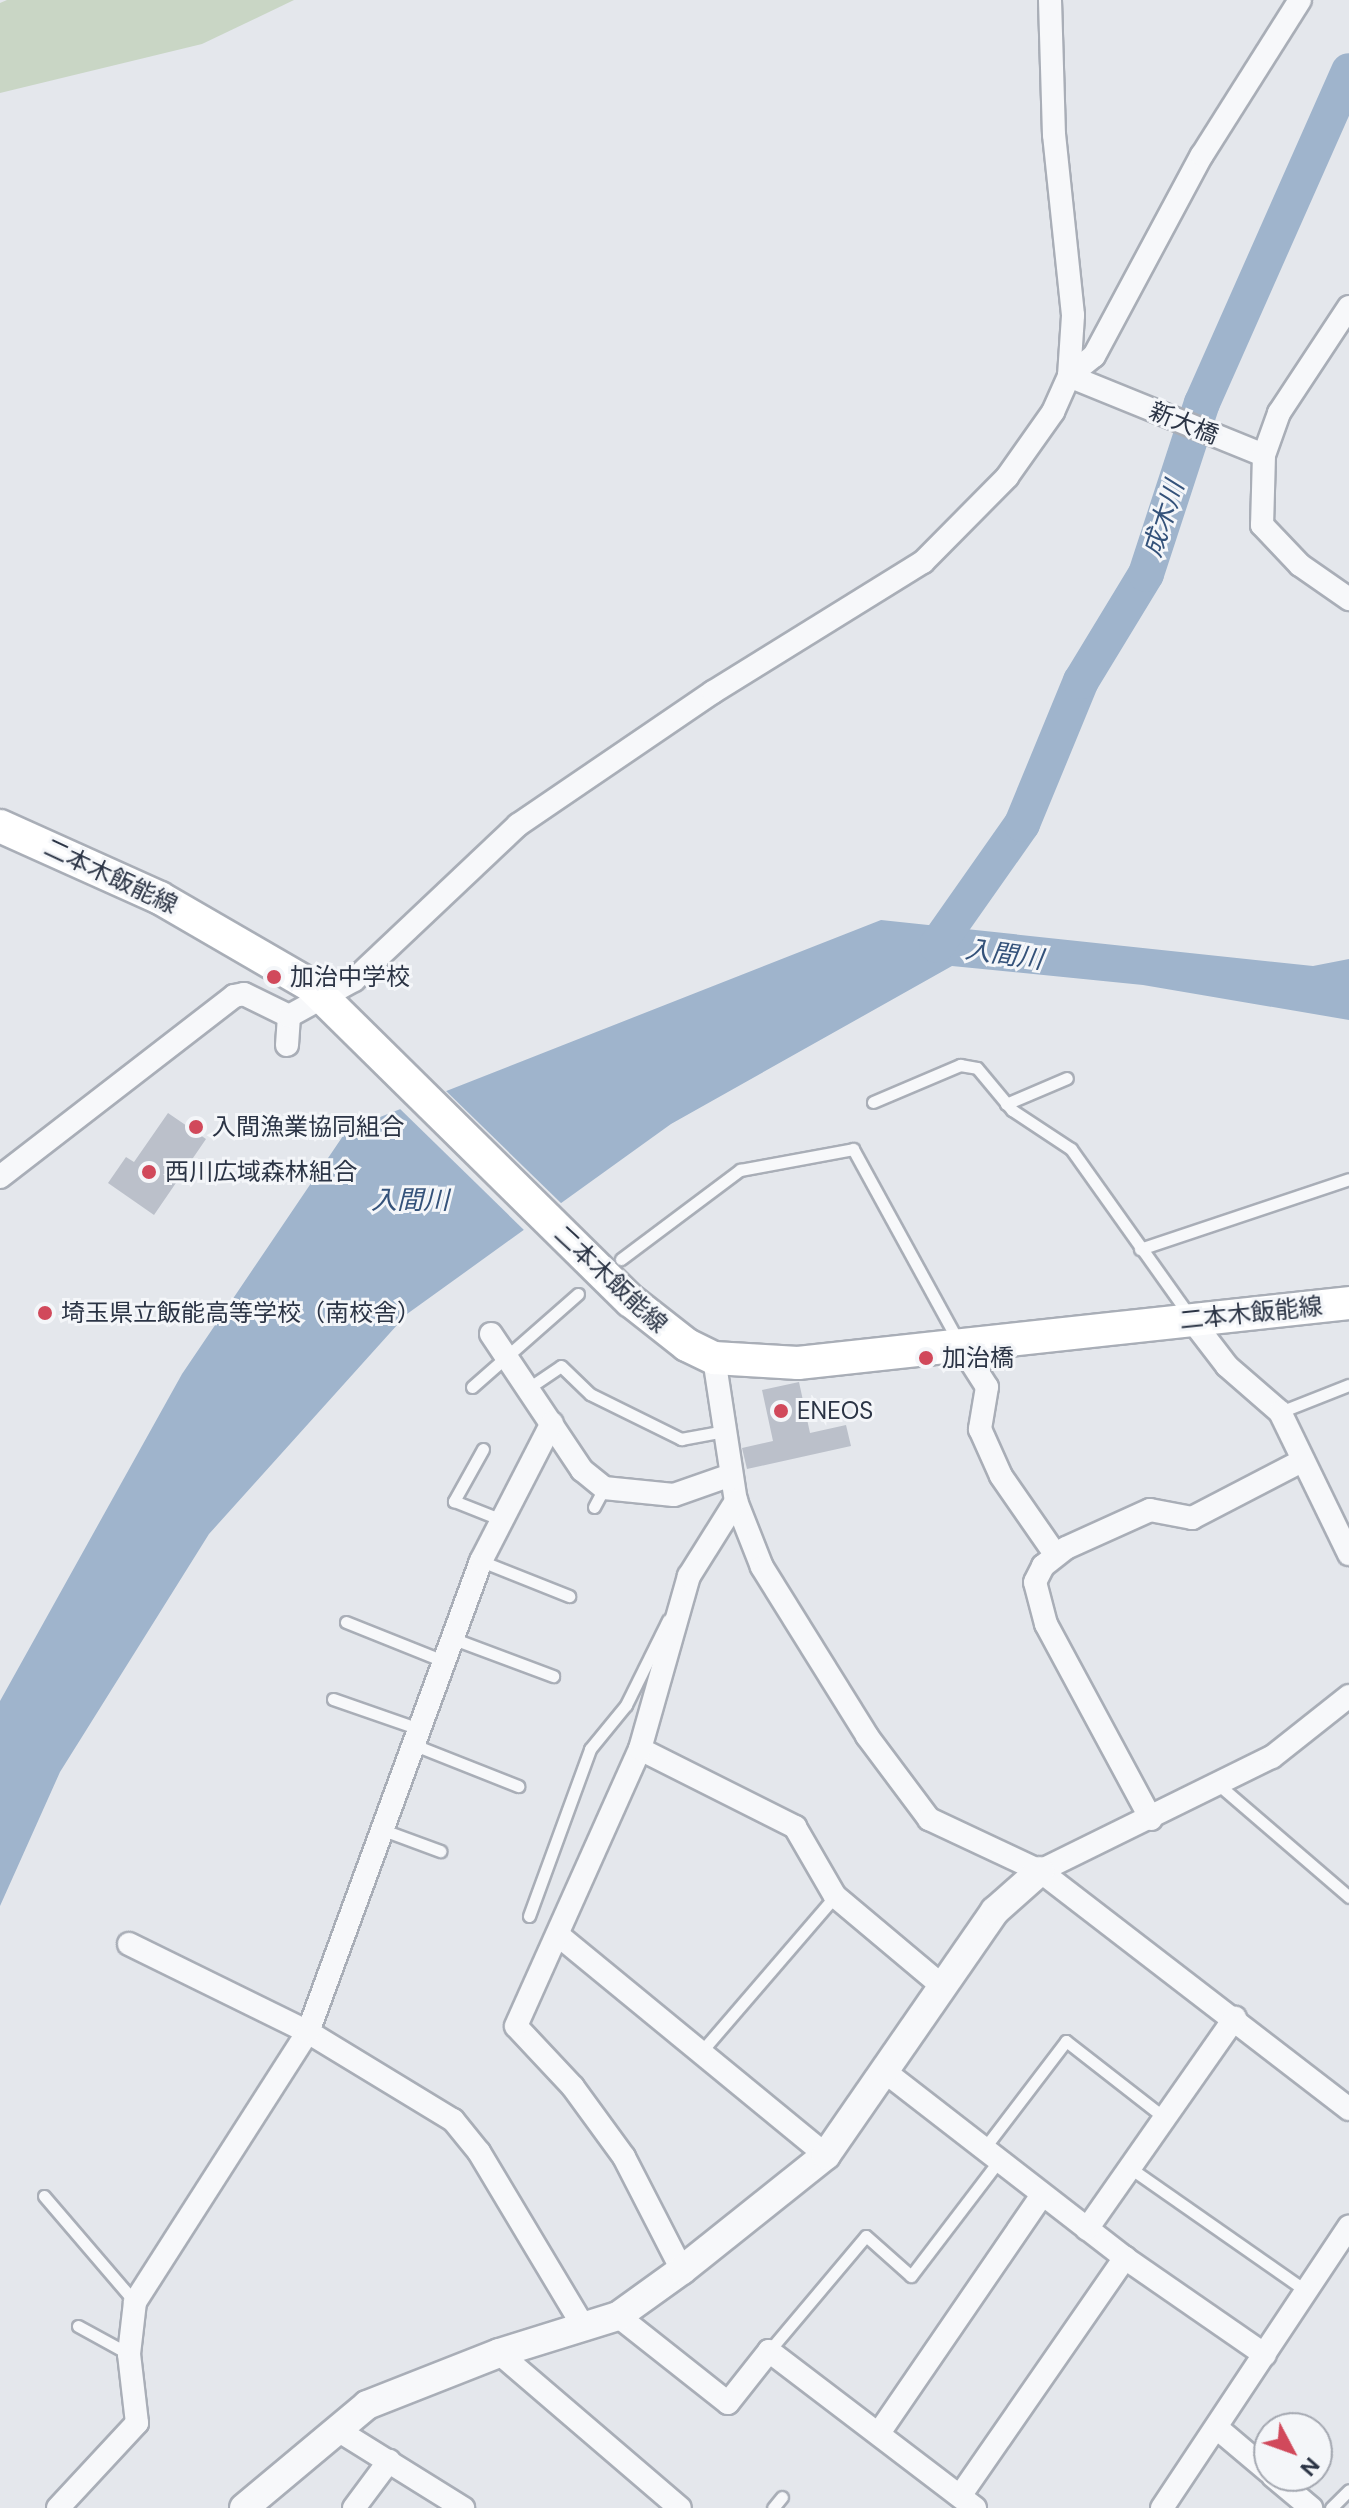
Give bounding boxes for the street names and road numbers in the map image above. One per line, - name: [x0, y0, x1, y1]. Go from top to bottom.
- street label: 新大橋: [1145, 396, 1223, 450]
- street label: 二本木飯能線: [40, 833, 182, 919]
- street label: 二本木飯能線: [549, 1219, 673, 1339]
- street label: 二本木飯能線: [1178, 1291, 1324, 1335]

